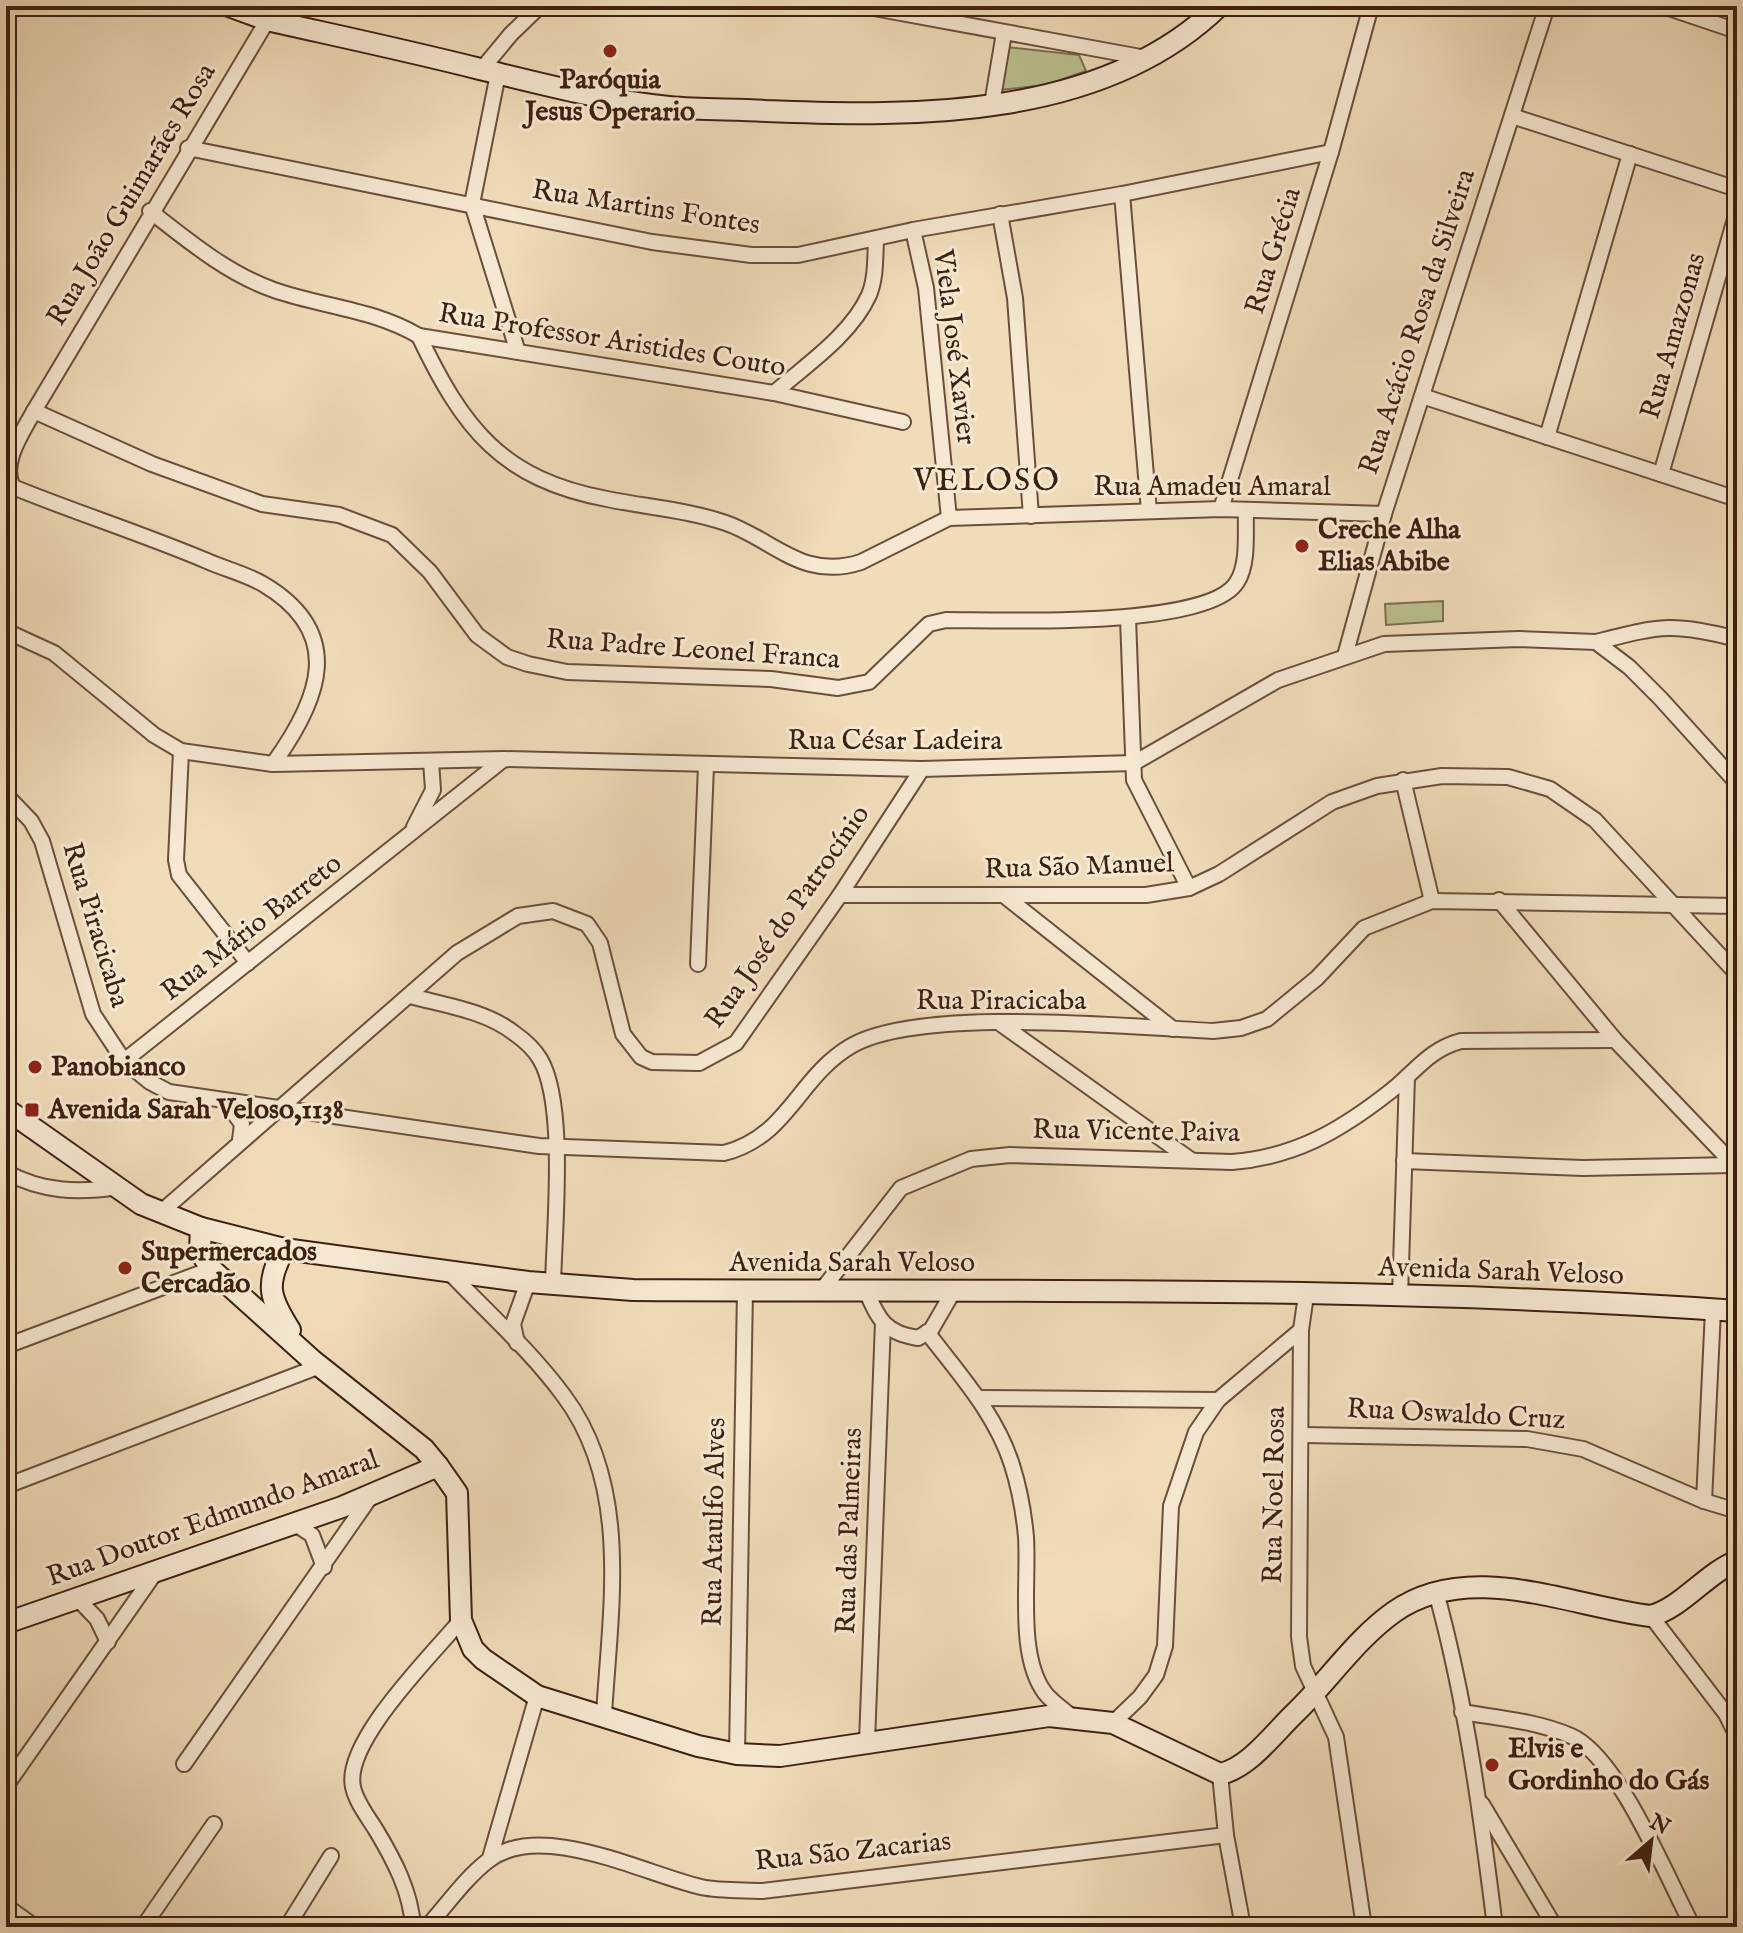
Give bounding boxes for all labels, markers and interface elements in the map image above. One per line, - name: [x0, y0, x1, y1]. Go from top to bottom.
- marker: Paróquia Jesus Operario: [601, 42, 619, 60]
- street label: Rua João Guimarães Rosa: [40, 56, 225, 333]
- place label: Paróquia Jesus Operario: [521, 63, 695, 130]
- street label: Rua Acácio Rosa da Silveira: [1352, 164, 1484, 479]
- street label: Rua Martins Fontes: [530, 173, 762, 243]
- street label: Rua Grécia: [1238, 182, 1310, 319]
- street label: Viela José Xavier: [925, 246, 983, 447]
- street label: Rua Amazonas: [1634, 249, 1714, 423]
- street label: Rua Professor Aristides Couto: [436, 296, 788, 386]
- district label: VELOSO: [912, 461, 1061, 502]
- street label: Rua Amadeu Amaral: [1093, 470, 1331, 505]
- place label: Creche Alha Elias Abibe: [1318, 513, 1461, 580]
- marker: Creche Alha Elias Abibe: [1293, 537, 1311, 555]
- street label: Rua Padre Leonel Franca: [545, 622, 842, 678]
- street label: Rua César Ladeira: [788, 724, 1003, 759]
- street label: Rua José do Patrocínio: [698, 799, 878, 1035]
- street label: Rua Piracicaba: [53, 838, 137, 1013]
- street label: Rua São Manuel: [984, 846, 1175, 888]
- street label: Rua Mário Barreto: [155, 847, 349, 1009]
- street label: Rua Piracicaba: [916, 984, 1087, 1019]
- place label: Panobianco: [51, 1050, 186, 1085]
- marker: Panobianco: [26, 1058, 44, 1076]
- place label: Avenida Sarah Veloso,1138: [47, 1093, 344, 1128]
- marker: Avenida Sarah Veloso,1138: [23, 1101, 41, 1119]
- street label: Rua Vicente Paiva: [1032, 1113, 1241, 1151]
- place label: Supermercados Cercadão: [141, 1235, 317, 1302]
- street label: Avenida Sarah Veloso: [728, 1246, 975, 1281]
- street label: Avenida Sarah Veloso: [1376, 1250, 1625, 1294]
- marker: Supermercados Cercadão: [116, 1259, 134, 1277]
- street label: Rua Oswaldo Cruz: [1346, 1392, 1566, 1438]
- street label: Rua Noel Rosa: [1256, 1405, 1294, 1584]
- street label: Rua Ataulfo Alves: [696, 1417, 734, 1627]
- street label: Rua das Palmeiras: [829, 1427, 871, 1635]
- street label: Rua Doutor Edmundo Amaral: [42, 1442, 384, 1595]
- place label: Elvis e Gordinho do Gás: [1508, 1732, 1709, 1799]
- marker: Elvis e Gordinho do Gás: [1483, 1756, 1501, 1774]
- north arrow: [1611, 1801, 1691, 1881]
- text: N: [1644, 1808, 1674, 1842]
- street label: Rua São Zacarias: [753, 1824, 953, 1880]

